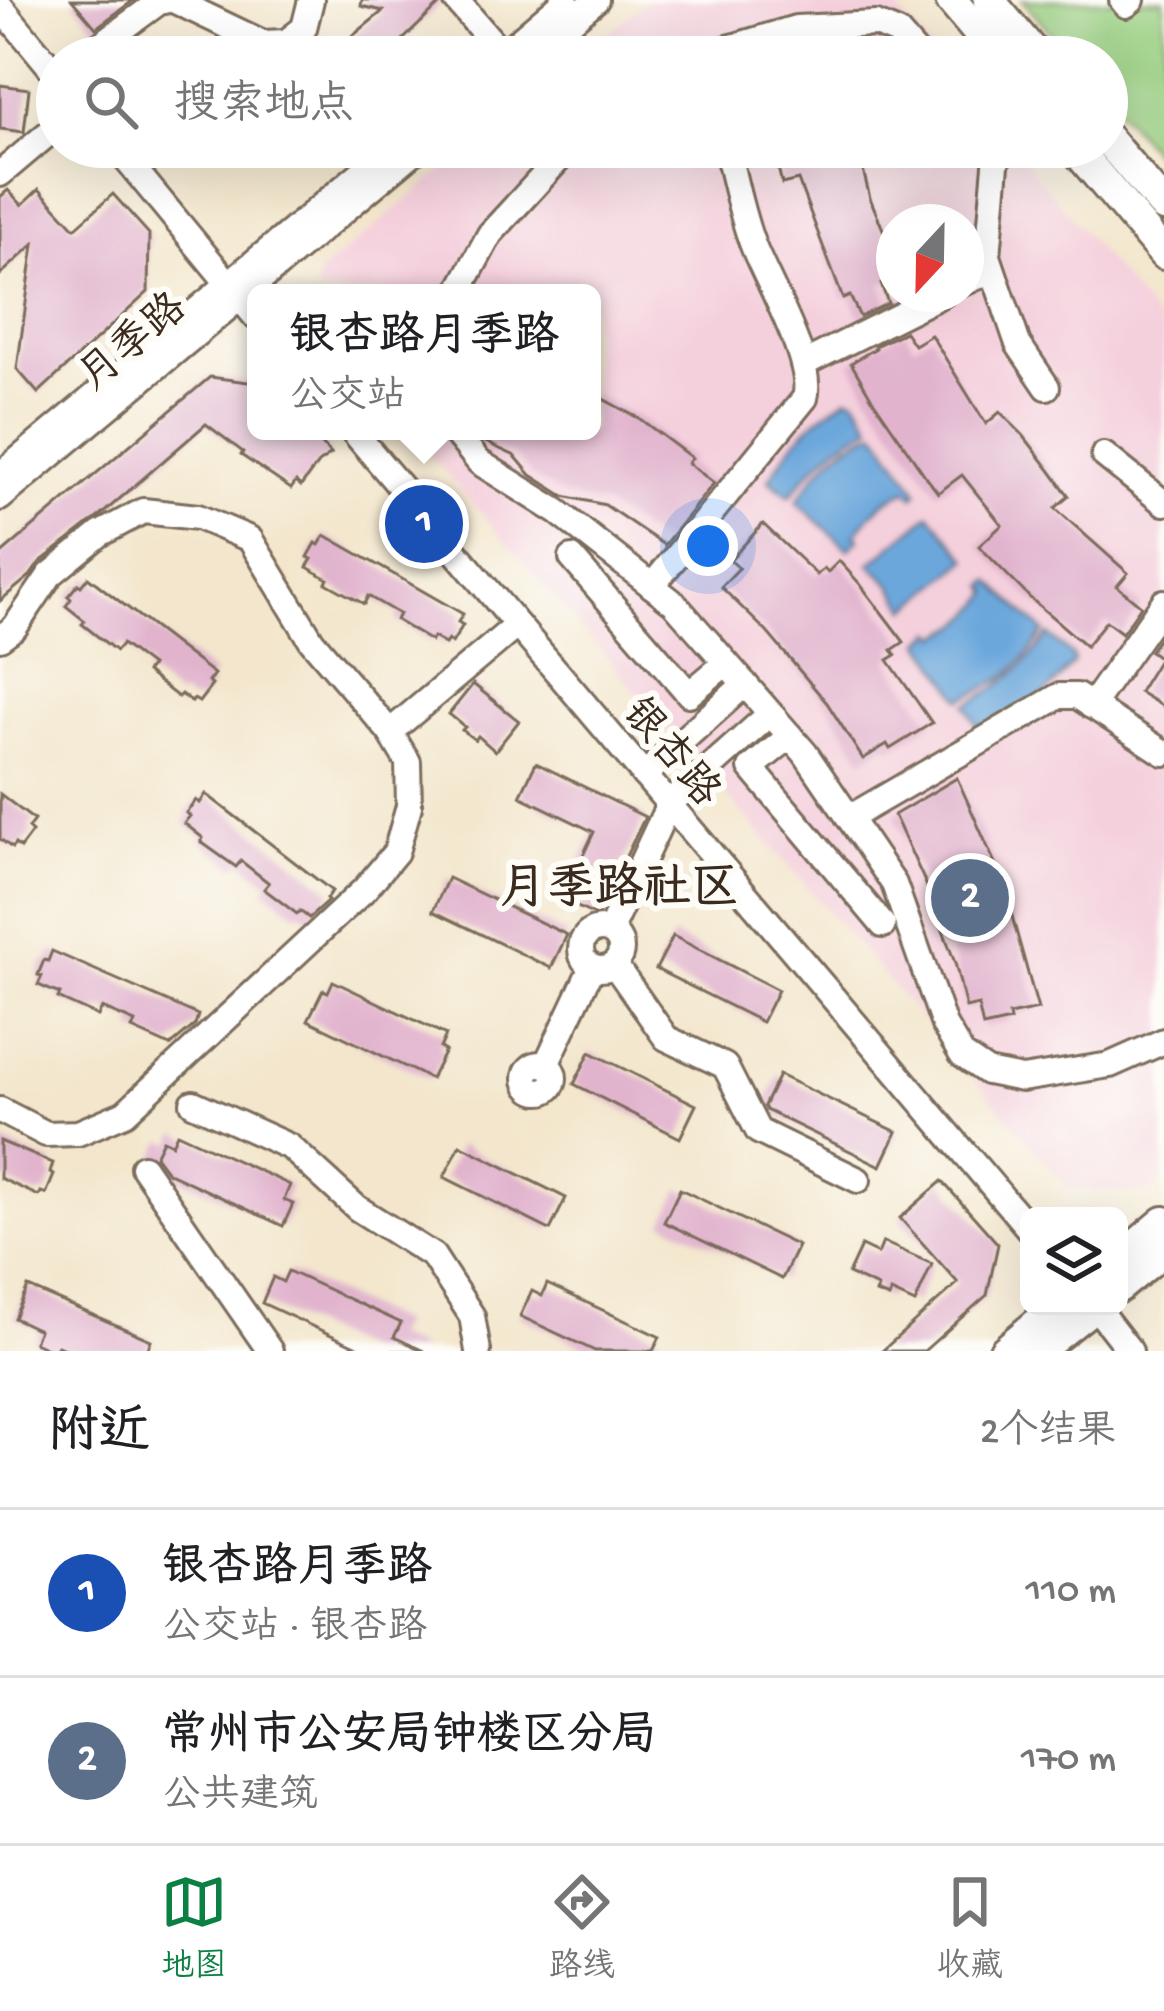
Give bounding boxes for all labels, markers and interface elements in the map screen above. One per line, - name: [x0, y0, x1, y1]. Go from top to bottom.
- search box: [36, 36, 1128, 168]
- icon: search: [78, 69, 144, 135]
- text: 搜索地点: [174, 81, 354, 134]
- north arrow: [876, 204, 984, 312]
- street label: 月季路: [69, 283, 199, 404]
- popup: [247, 284, 601, 440]
- text: 银杏路月季路: [289, 313, 559, 366]
- text: 公交站: [289, 376, 406, 422]
- pin: 1: [385, 479, 463, 569]
- your location: [678, 516, 738, 576]
- street label: 银杏路: [609, 689, 730, 819]
- pin: 2: [931, 853, 1009, 943]
- district label: 月季路社区: [499, 860, 739, 921]
- map controls: [1020, 1207, 1128, 1315]
- button: layers: [1020, 1207, 1128, 1315]
- text: 附近: [48, 1406, 150, 1466]
- text: 2个结果: [980, 1411, 1116, 1457]
- text: 银杏路月季路: [162, 1544, 432, 1597]
- text: 1: [79, 1570, 95, 1616]
- text: 110 m: [1025, 1570, 1116, 1616]
- text: 公交站 · 银杏路: [162, 1607, 427, 1653]
- text: 常州市公安局钟楼区分局: [162, 1712, 657, 1765]
- text: 2: [77, 1738, 97, 1784]
- text: 170 m: [1021, 1738, 1116, 1784]
- text: 公共建筑: [162, 1775, 318, 1821]
- tab: 地图: [161, 1869, 227, 1988]
- tab: 路线: [549, 1869, 615, 1988]
- tab: 收藏: [937, 1869, 1003, 1988]

